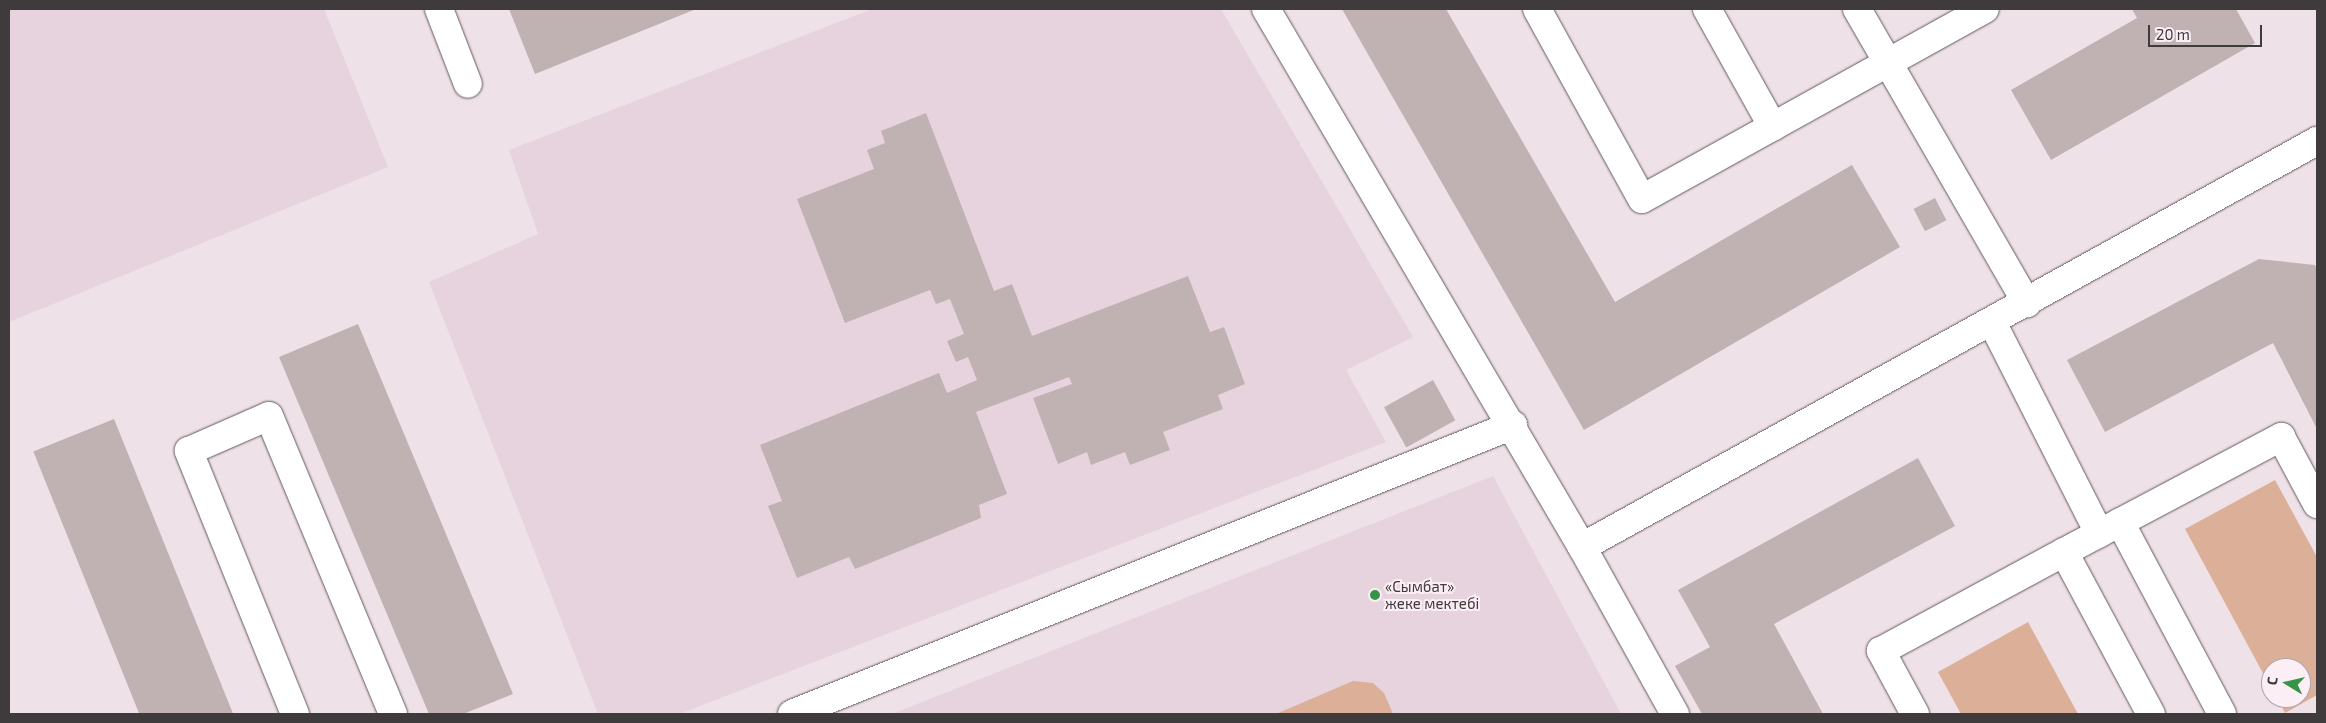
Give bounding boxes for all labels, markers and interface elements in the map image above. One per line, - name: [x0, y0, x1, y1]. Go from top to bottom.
- scale bar: [2151, 15, 2265, 47]
- text: 20 m: [2156, 25, 2190, 43]
- place label: «Сымбат» жеке мектебі: [1385, 577, 1479, 612]
- marker: «Сымбат» жеке мектебі: [1369, 589, 1381, 601]
- north arrow: [2261, 658, 2311, 708]
- text: С: [2263, 675, 2281, 686]

